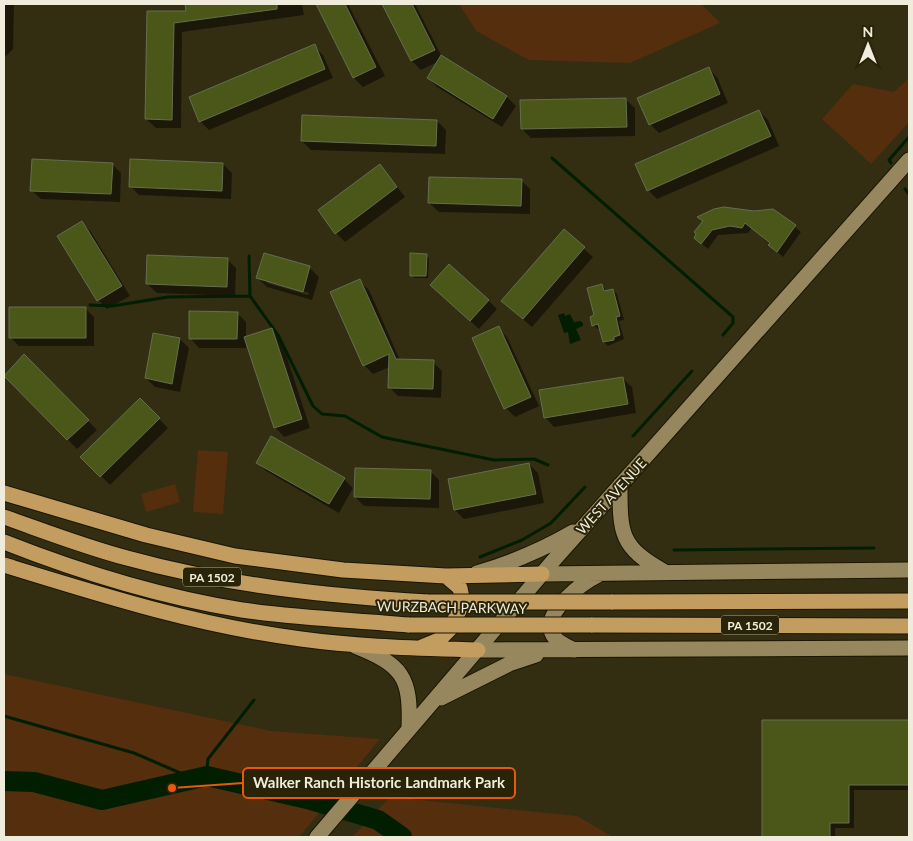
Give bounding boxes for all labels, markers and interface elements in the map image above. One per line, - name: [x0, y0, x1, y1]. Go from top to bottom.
- north arrow: [843, 20, 893, 70]
- text: N: [863, 23, 873, 40]
- street label: WEST AVENUE: [572, 454, 650, 538]
- road number: PA 1502: [183, 568, 241, 586]
- street label: WURZBACH PARKWAY: [377, 597, 527, 617]
- road number: PA 1502: [721, 616, 779, 634]
- callout: Walker Ranch Historic Landmark Park: [243, 768, 515, 798]
- text: Walker Ranch Historic Landmark Park: [253, 773, 506, 791]

